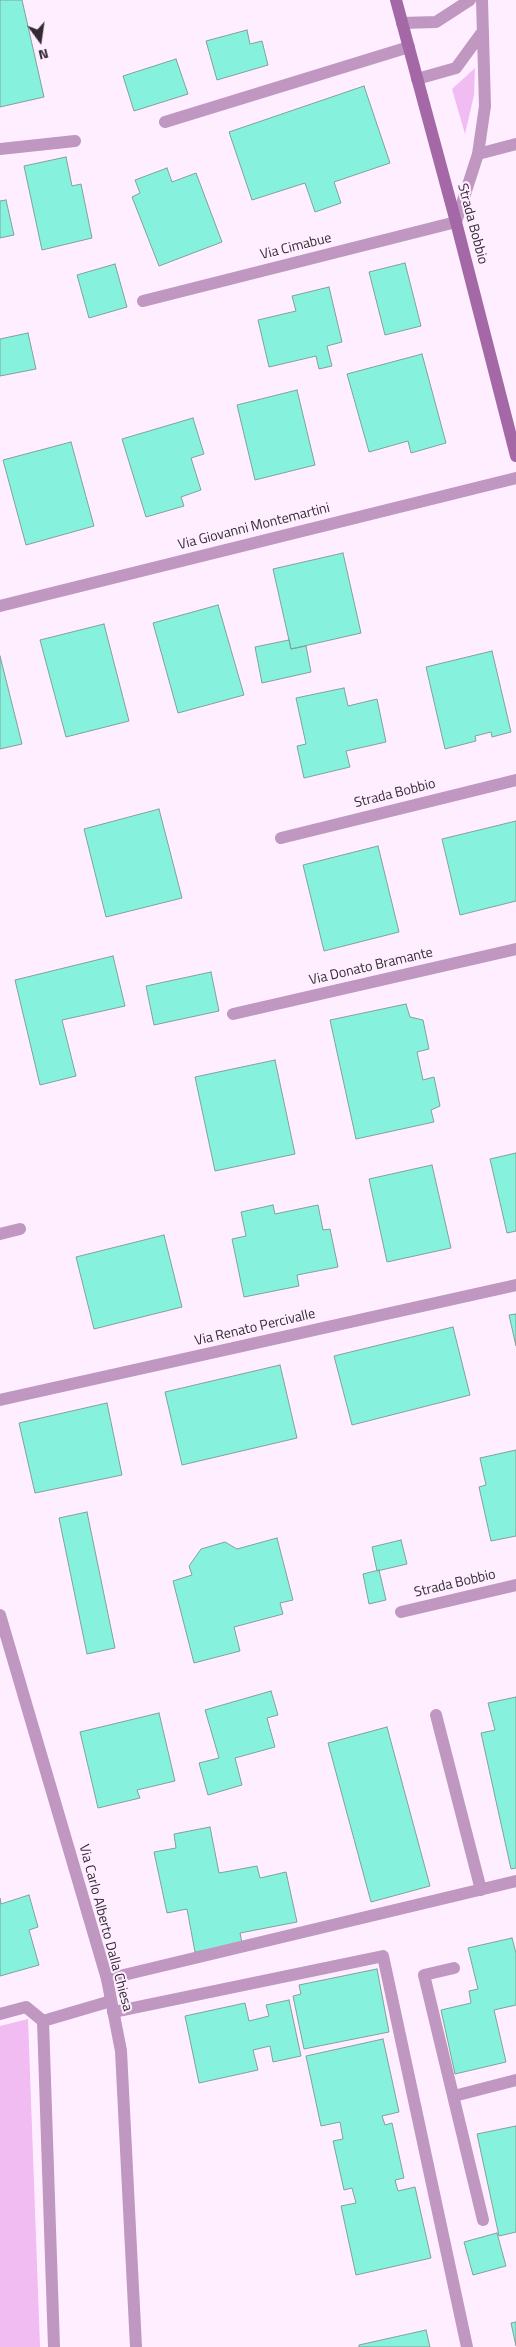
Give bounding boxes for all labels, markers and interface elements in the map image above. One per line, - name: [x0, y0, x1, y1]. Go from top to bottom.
- north arrow: [15, 15, 65, 65]
- text: N: [37, 44, 51, 66]
- street label: Strada Bobbio: [453, 182, 491, 266]
- street label: Via Cimabue: [259, 230, 333, 264]
- street label: Via Giovanni Montemartini: [176, 500, 332, 554]
- street label: Strada Bobbio: [353, 776, 437, 812]
- street label: Via Donato Bramante: [308, 945, 434, 989]
- street label: Via Renato Percivalle: [193, 1306, 317, 1350]
- street label: Strada Bobbio: [413, 1566, 497, 1602]
- street label: Via Carlo Alberto Dalla Chiesa: [75, 1843, 135, 2013]

